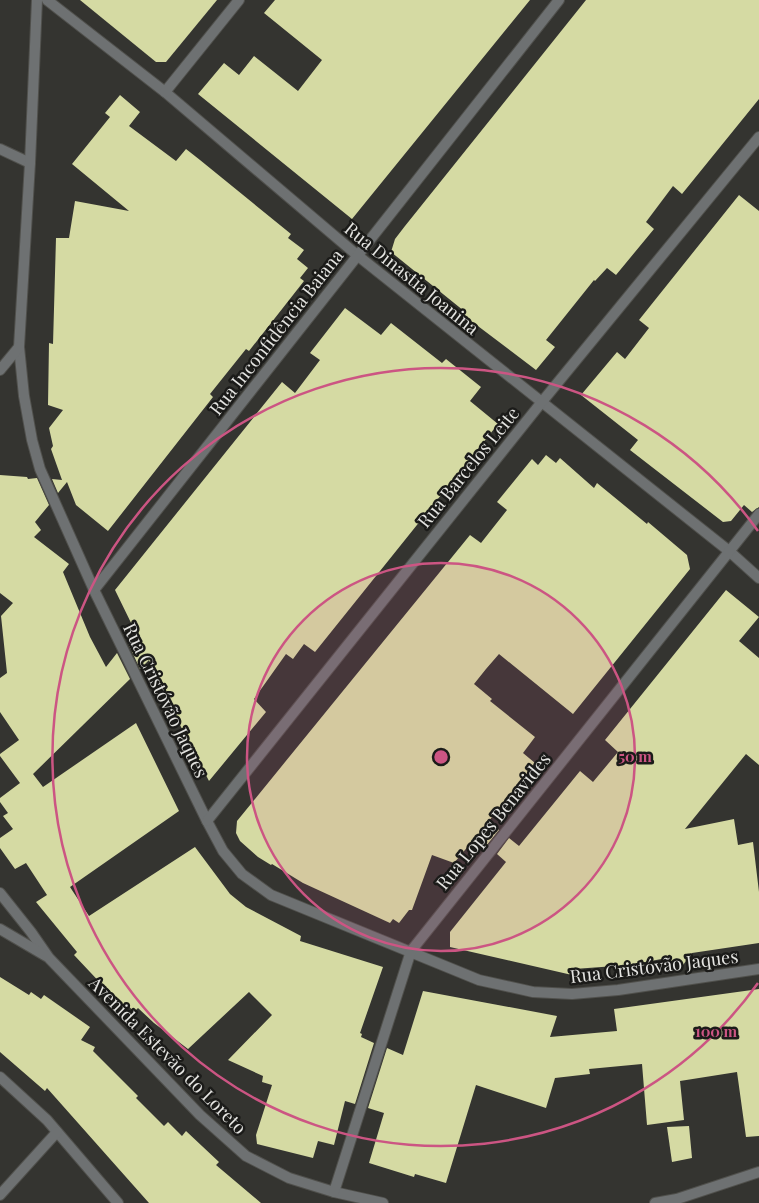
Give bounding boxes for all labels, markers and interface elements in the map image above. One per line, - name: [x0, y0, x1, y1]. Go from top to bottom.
- street label: Rua Dinastia Joanina: [340, 216, 484, 340]
- street label: Rua Inconfidência Baiana: [204, 244, 348, 420]
- street label: Rua Barcelos Leite: [412, 402, 524, 532]
- street label: Rua Cristóvão Jaques: [118, 619, 214, 781]
- text: 50 m: [618, 746, 652, 766]
- street label: Rua Lopes Benavides: [430, 748, 556, 894]
- centre of rings: [432, 748, 450, 766]
- street label: Rua Cristóvão Jaques: [568, 944, 740, 988]
- street label: Avenida Estevão do Loreto: [83, 970, 252, 1139]
- text: 100 m: [695, 1021, 738, 1041]

